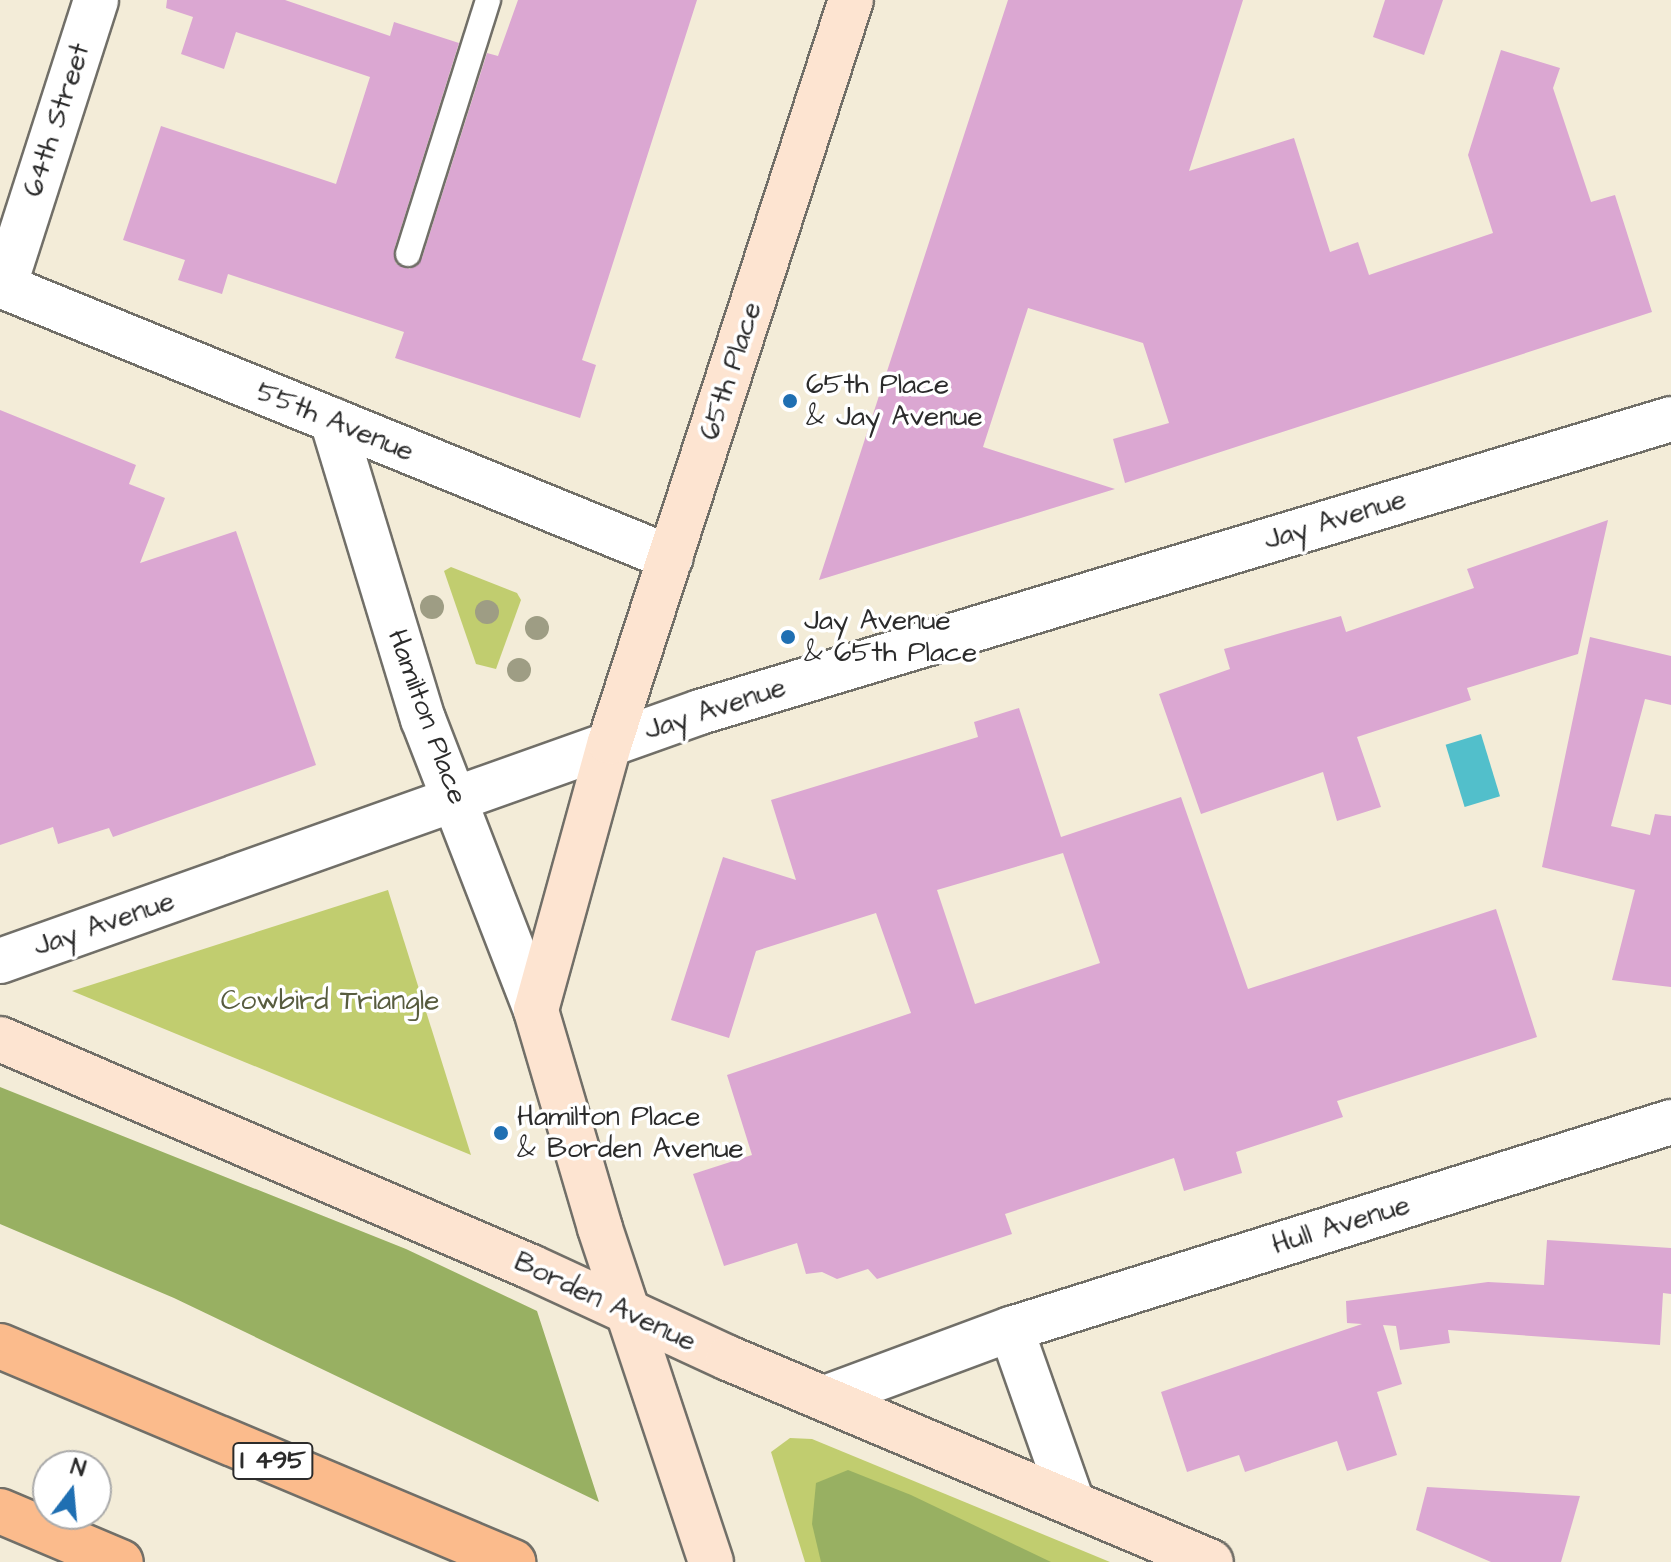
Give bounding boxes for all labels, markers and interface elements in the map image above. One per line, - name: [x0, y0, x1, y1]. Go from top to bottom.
- street label: 64th Street: [16, 39, 98, 201]
- street label: 65th Place: [693, 298, 769, 444]
- place label: 65th Place & Jay Avenue: [806, 368, 983, 434]
- street label: 55th Avenue: [251, 375, 419, 469]
- marker: 65th Place & Jay Avenue: [781, 392, 799, 410]
- street label: Jay Avenue: [1260, 483, 1410, 557]
- place label: Jay Avenue & 65th Place: [804, 604, 977, 670]
- street label: Hamilton Place: [380, 625, 474, 809]
- marker: Jay Avenue & 65th Place: [779, 628, 797, 646]
- street label: Jay Avenue: [640, 670, 790, 748]
- street label: Jay Avenue: [29, 884, 179, 964]
- park label: Cowbird Triangle: [221, 984, 439, 1018]
- place label: Hamilton Place & Borden Avenue: [517, 1100, 744, 1166]
- marker: Hamilton Place & Borden Avenue: [492, 1124, 510, 1142]
- street label: Hull Avenue: [1268, 1188, 1414, 1262]
- street label: Borden Avenue: [509, 1245, 701, 1359]
- road number: I 495: [231, 1439, 315, 1483]
- north arrow: [32, 1450, 112, 1530]
- text: N: [67, 1452, 89, 1485]

